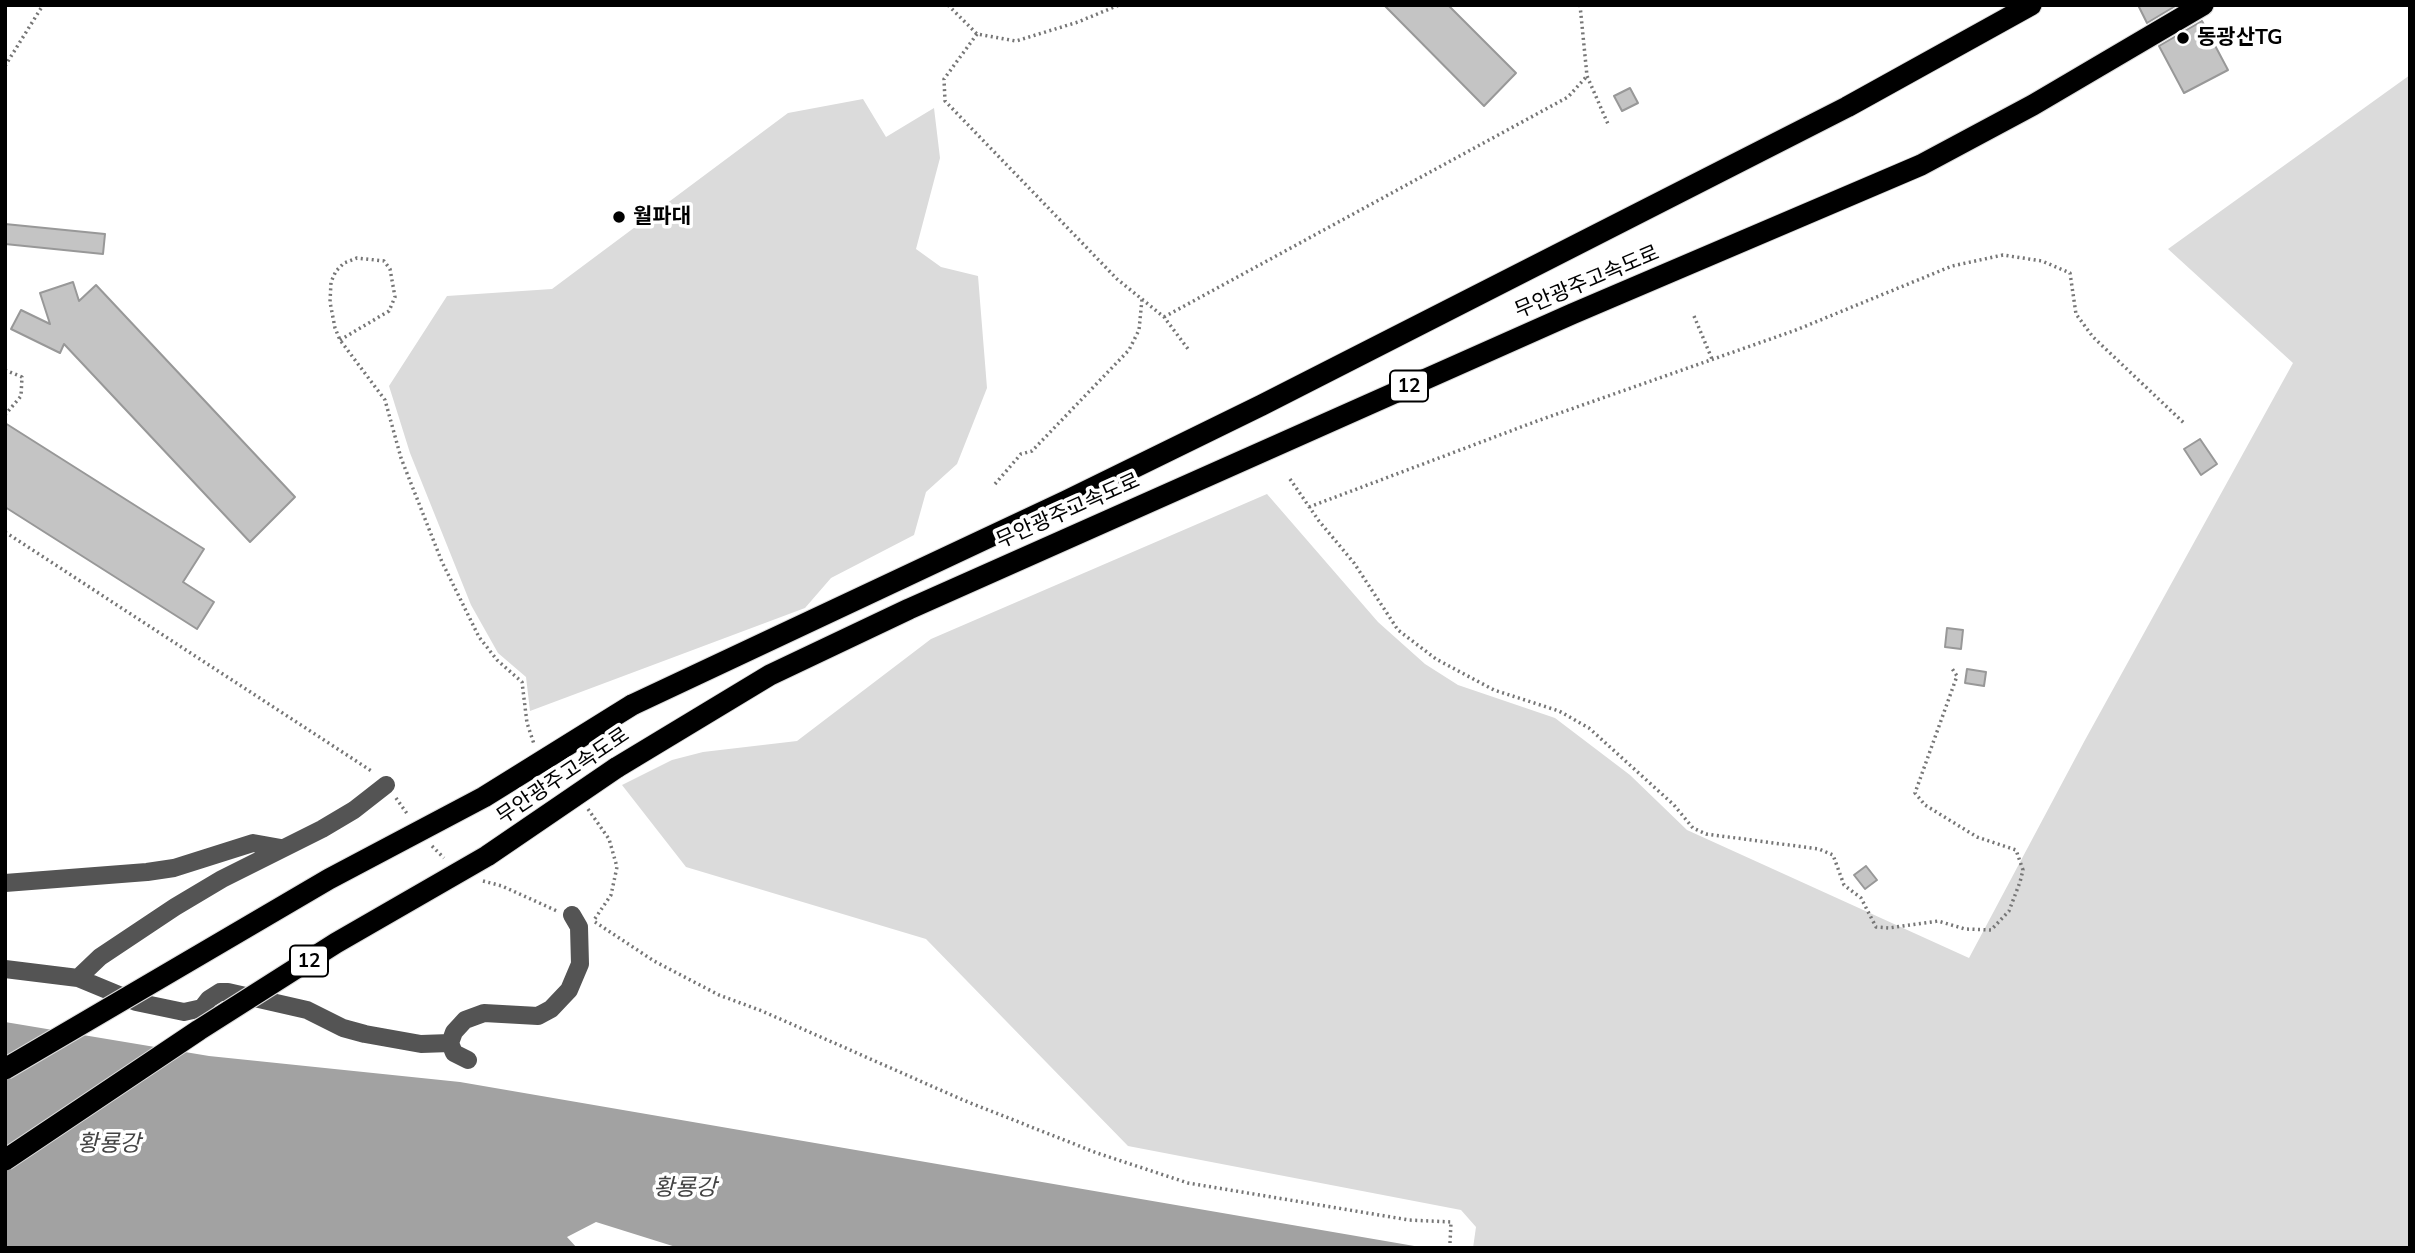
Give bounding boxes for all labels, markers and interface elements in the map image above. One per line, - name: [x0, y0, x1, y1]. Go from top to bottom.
- place label: 동광산TG: [2197, 25, 2283, 51]
- marker: 동광산TG: [2175, 30, 2191, 46]
- place label: 월파대: [633, 204, 691, 230]
- marker: 월파대: [611, 209, 627, 225]
- street label: 무안광주고속도로: [1511, 240, 1663, 324]
- road number: 12: [1390, 370, 1428, 402]
- street label: 무안광주고속도로: [992, 468, 1144, 554]
- street label: 무안광주고속도로: [492, 722, 634, 830]
- road number: 12: [290, 945, 328, 976]
- water label: 황룡강: [77, 1130, 141, 1158]
- water label: 황룡강: [653, 1174, 717, 1202]

